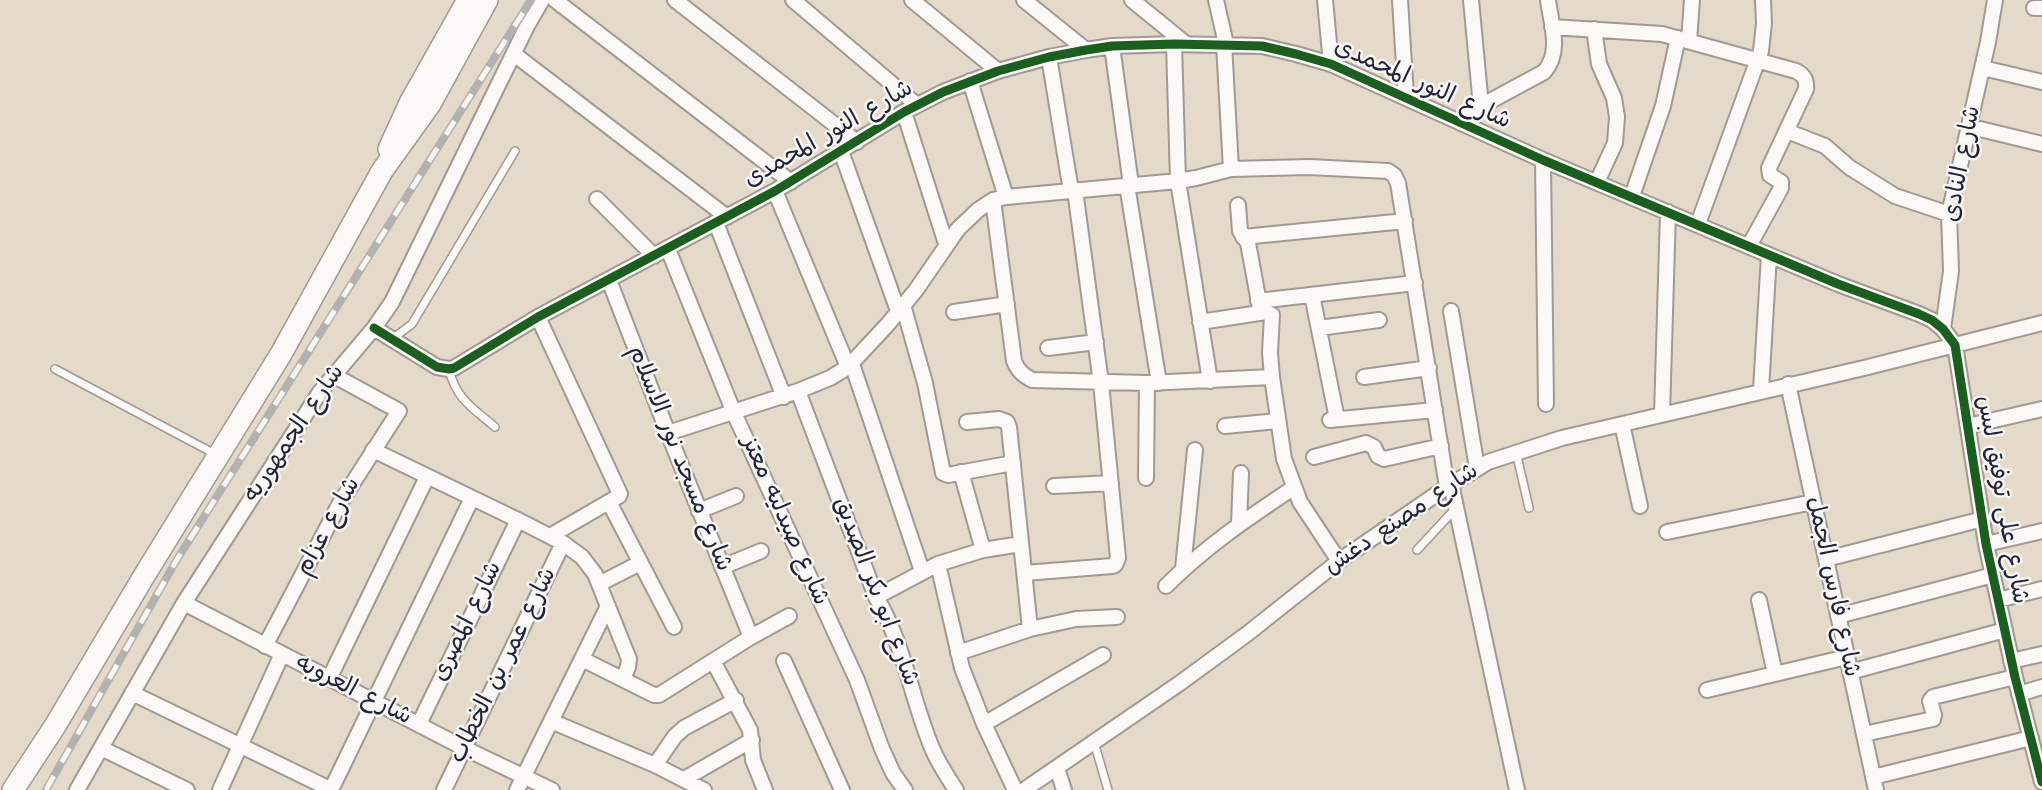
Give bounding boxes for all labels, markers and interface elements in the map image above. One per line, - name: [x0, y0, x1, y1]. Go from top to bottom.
- street label: شارع النور المحمدى: [1329, 33, 1515, 137]
- street label: شارع النور المحمدى: [739, 75, 919, 195]
- street label: شارع النادى: [1938, 104, 1988, 224]
- street label: شارع مسجد نور الاسلام: [621, 342, 737, 576]
- street label: شارع الجمهوريه: [238, 360, 352, 508]
- street label: شارع على توفيق لبس: [1968, 394, 2034, 606]
- street label: شارع صيدليه معتز: [734, 432, 834, 610]
- street label: شارع مصنع دغش: [1319, 458, 1485, 582]
- street label: شارع عزام: [290, 473, 368, 581]
- street label: شارع ابو بكر الصديق: [826, 494, 924, 690]
- street label: شارع فارس الجمل: [1799, 494, 1865, 680]
- street label: شارع المصرى: [427, 557, 509, 687]
- street label: شارع عمر بن الخطاب: [444, 564, 564, 768]
- street label: شارع العروبه: [290, 649, 416, 733]

